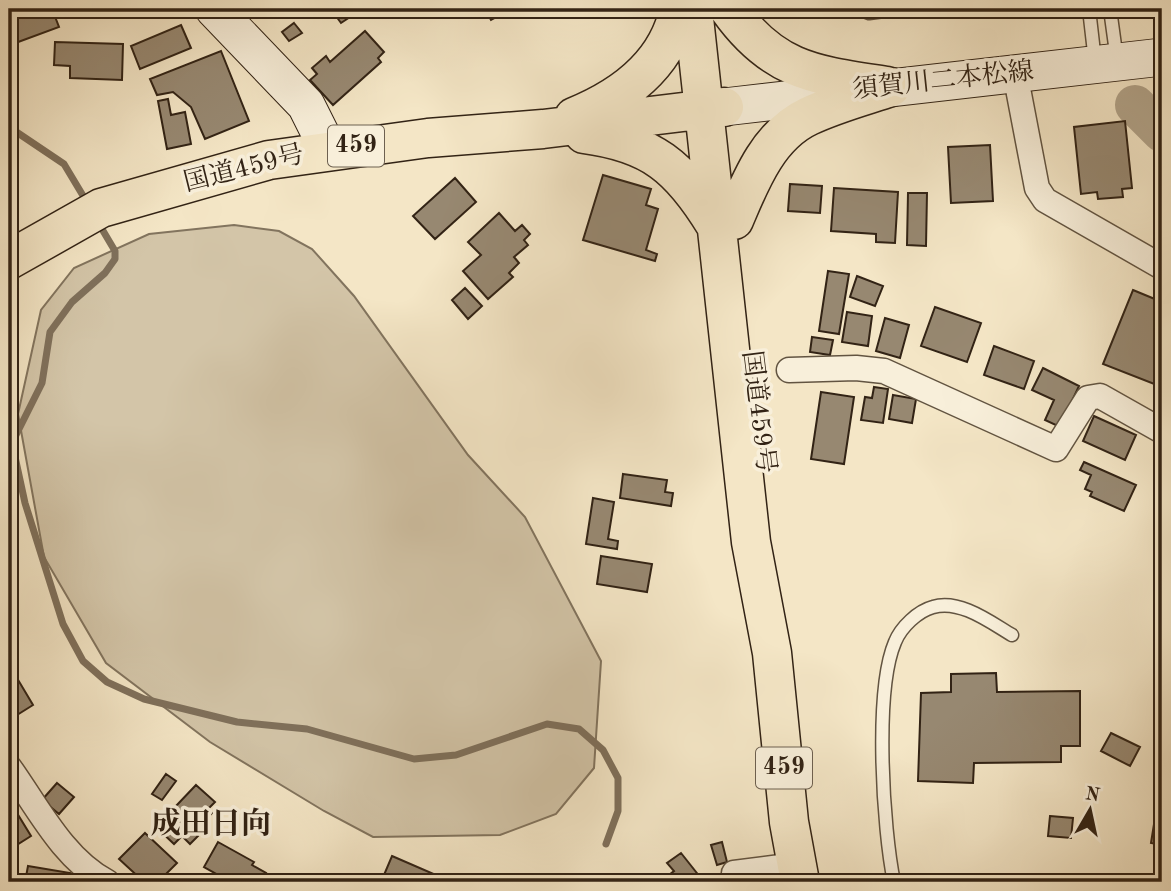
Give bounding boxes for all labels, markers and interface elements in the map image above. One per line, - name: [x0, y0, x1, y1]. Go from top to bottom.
- street label: 須賀川二本松線: [851, 57, 1035, 103]
- road number: 459: [328, 126, 384, 166]
- street label: 国道459号: [181, 140, 307, 197]
- street label: 国道459号: [738, 349, 780, 475]
- road number: 459: [756, 748, 812, 788]
- north arrow: [1056, 776, 1126, 846]
- text: N: [1084, 785, 1101, 806]
- district label: 成田日向: [151, 807, 271, 840]

